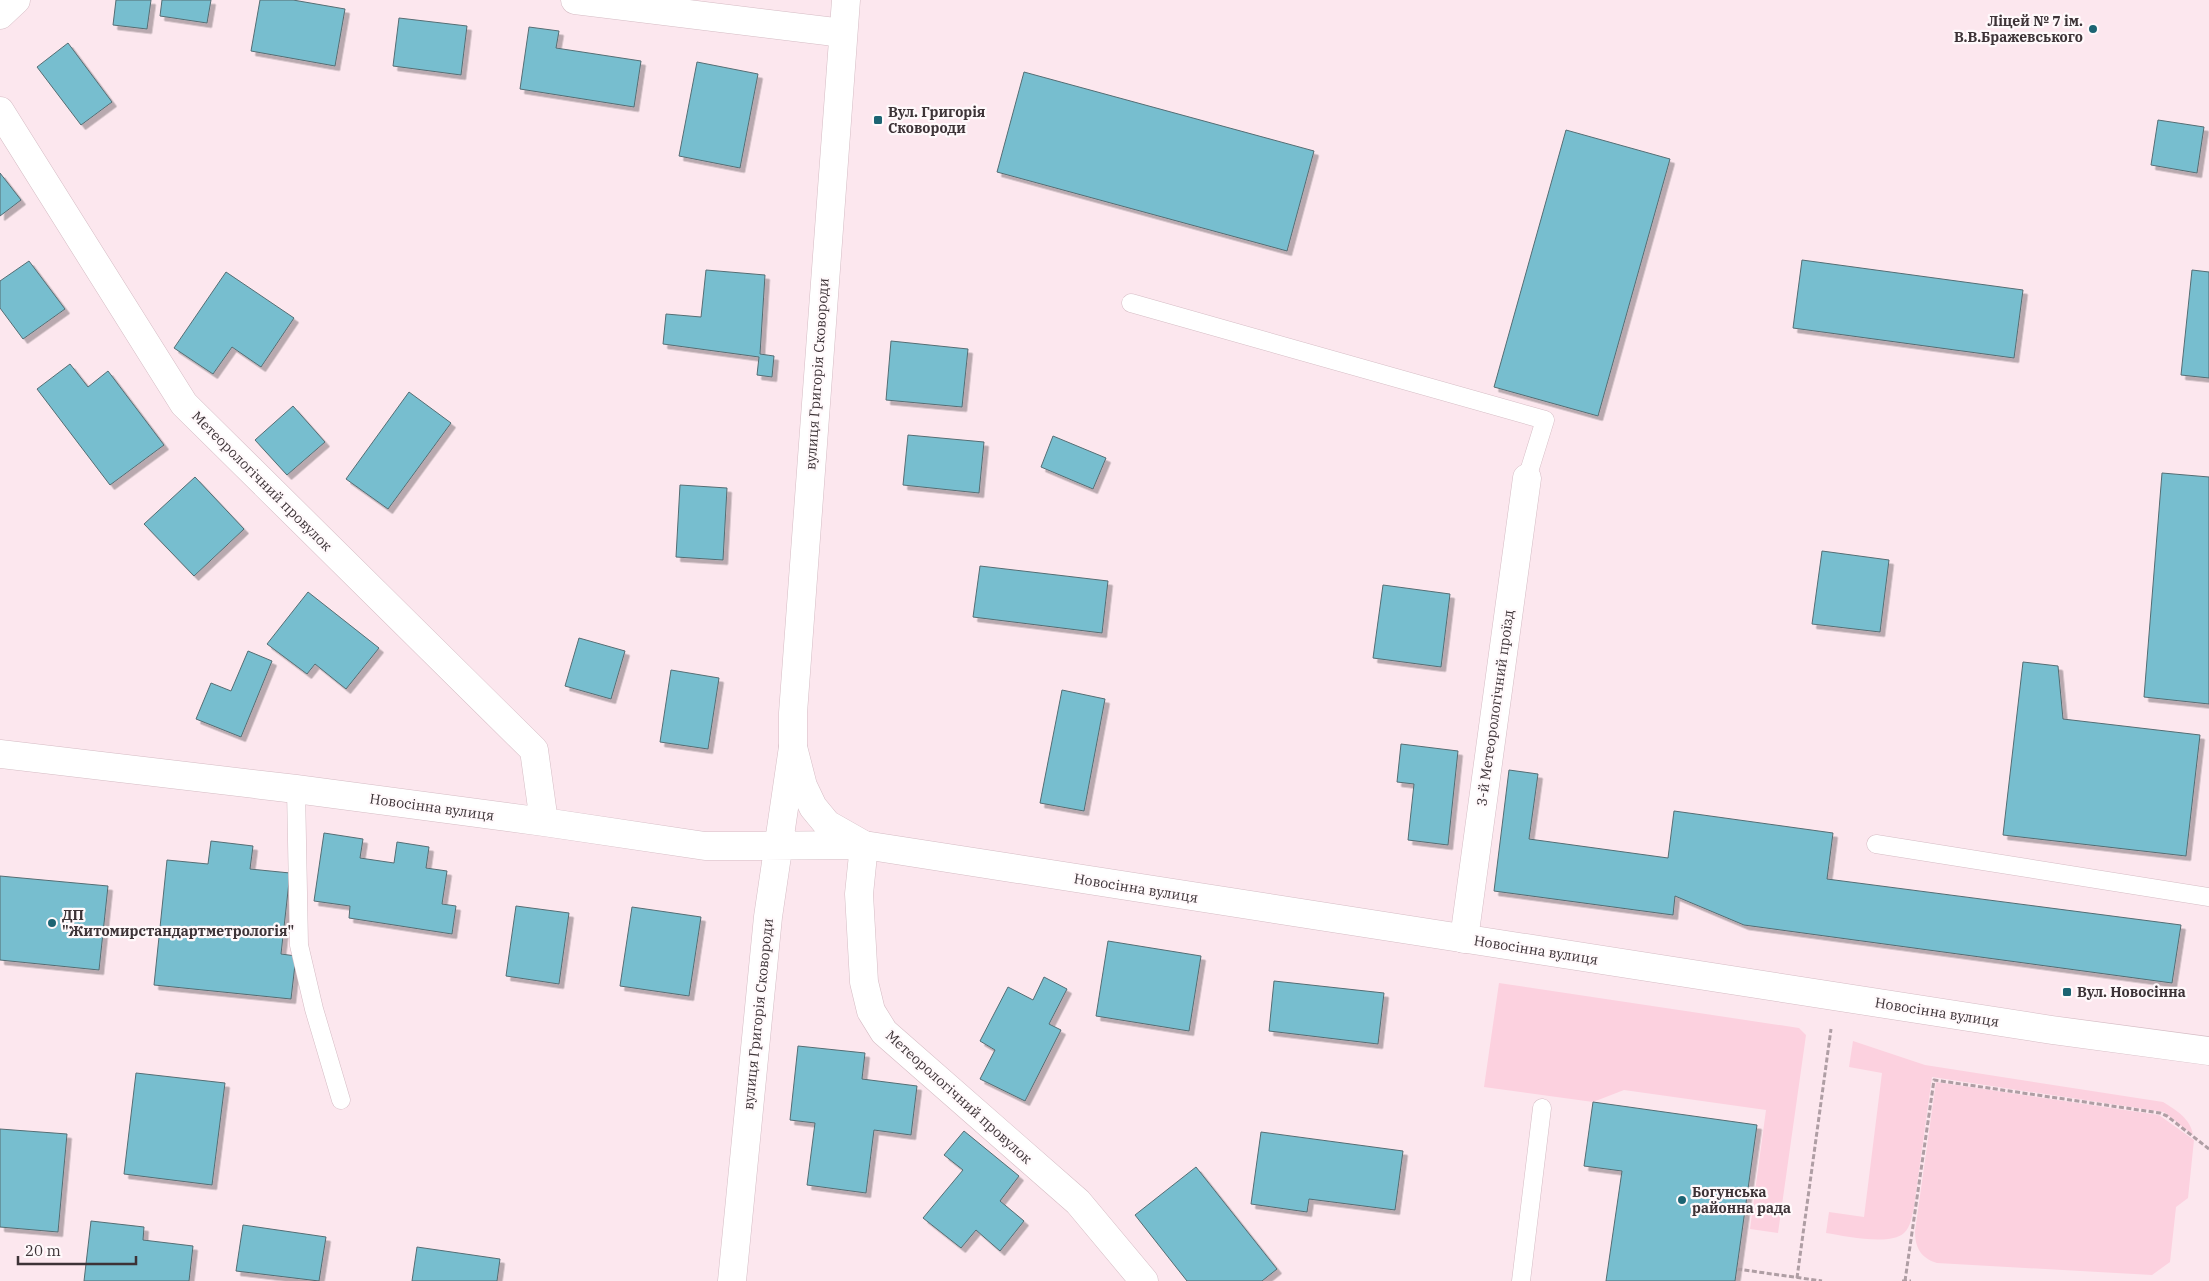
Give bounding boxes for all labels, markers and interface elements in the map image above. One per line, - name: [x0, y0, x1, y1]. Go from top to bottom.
- place label: Ліцей № 7 ім. В.В.Бражевського: [1954, 12, 2083, 46]
- marker: Ліцей № 7 ім. В.В.Бражевського: [2087, 23, 2099, 35]
- place label: Вул. Григорія Сковороди: [888, 103, 986, 137]
- marker: Вул. Григорія Сковороди: [872, 114, 884, 126]
- street label: вулиця Григорія Сковороди: [801, 277, 833, 471]
- street label: Метеорологічний провулок: [188, 407, 336, 555]
- street label: 3-й Метеорологічний проїзд: [1472, 608, 1518, 807]
- street label: Новосінна вулиця: [369, 789, 495, 825]
- street label: Новосінна вулиця: [1073, 869, 1199, 907]
- place label: ДП "Житомирстандартметрологія": [62, 906, 294, 940]
- marker: ДП "Житомирстандартметрологія": [46, 917, 58, 929]
- street label: вулиця Григорія Сковороди: [739, 917, 777, 1111]
- street label: Новосінна вулиця: [1473, 931, 1599, 969]
- place label: Вул. Новосінна: [2077, 983, 2186, 1001]
- marker: Вул. Новосінна: [2061, 986, 2073, 998]
- street label: Новосінна вулиця: [1874, 993, 2000, 1031]
- street label: Метеорологічний провулок: [882, 1026, 1036, 1168]
- place label: Богунська районна рада: [1692, 1183, 1791, 1217]
- marker: Богунська районна рада: [1676, 1194, 1688, 1206]
- scale bar: [18, 1234, 135, 1266]
- text: 20 m: [25, 1241, 61, 1260]

